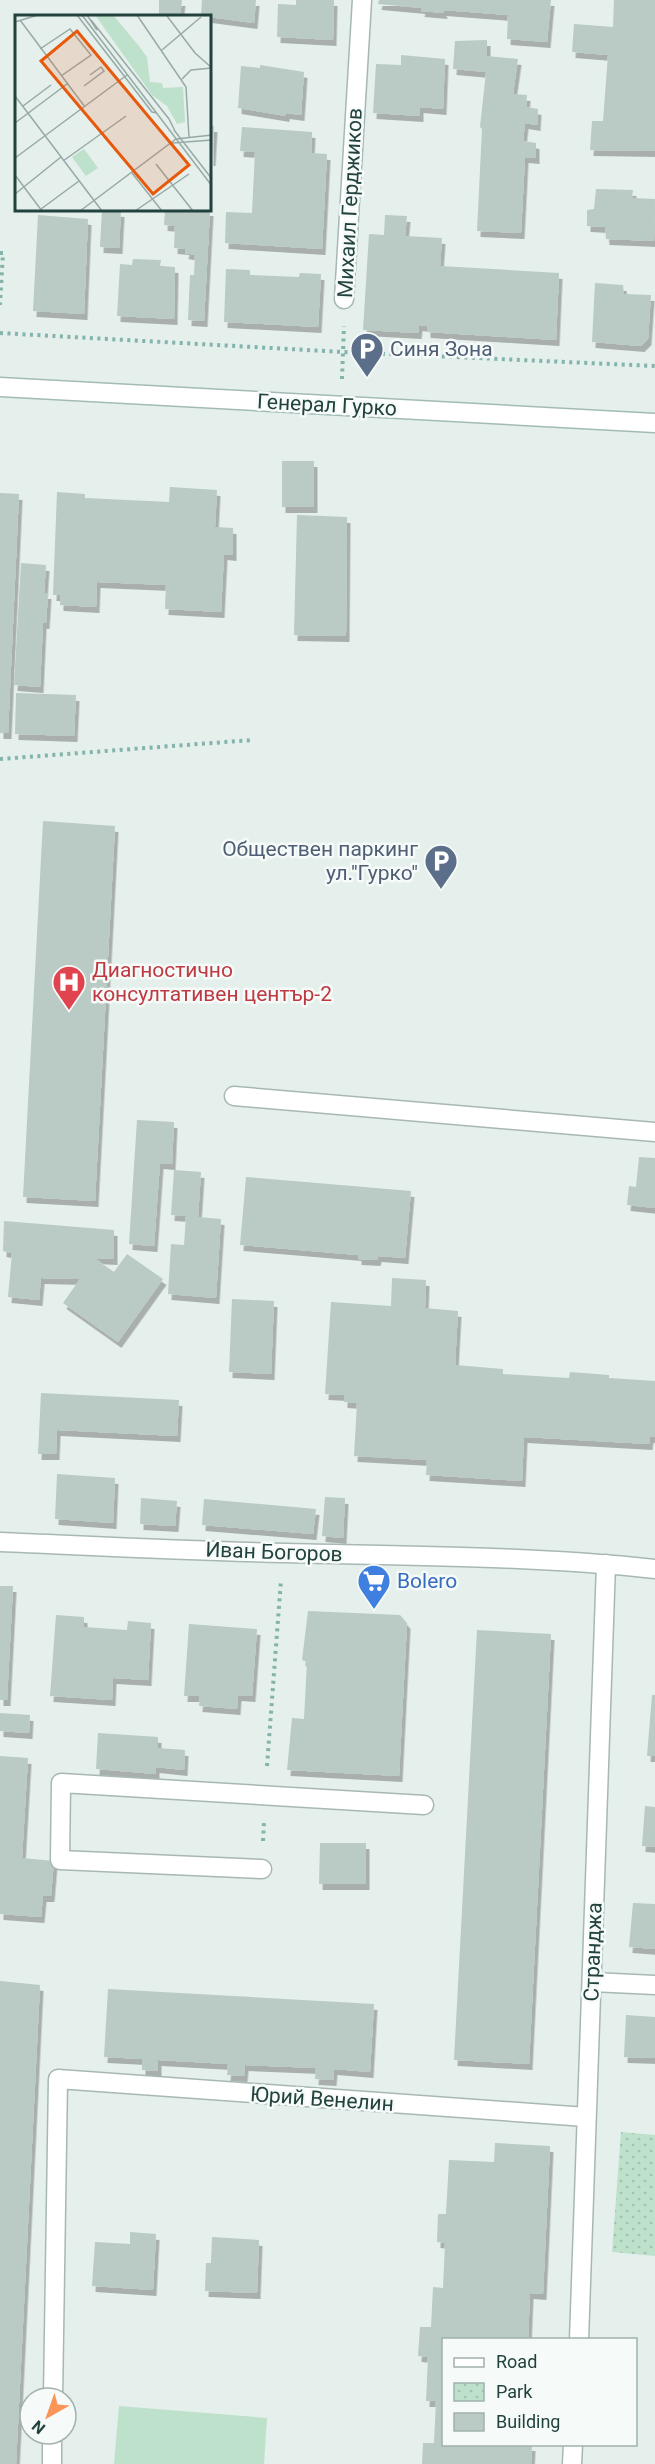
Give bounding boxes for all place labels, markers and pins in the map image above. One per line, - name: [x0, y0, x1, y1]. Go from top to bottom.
- parking icon: Синя Зона: [349, 331, 385, 378]
- place label: Синя Зона: [390, 337, 493, 361]
- place label: Oбществен паркинг ул.''Гурко": [222, 837, 418, 885]
- parking icon: Oбществен паркинг ул.''Гурко": [423, 843, 459, 890]
- place label: Диагностично консултативен център-2: [92, 958, 332, 1006]
- hospital icon: Диагностично консултативен център-2: [51, 964, 87, 1011]
- supermarket icon: Bolero: [356, 1563, 392, 1610]
- place label: Bolero: [397, 1569, 457, 1593]

